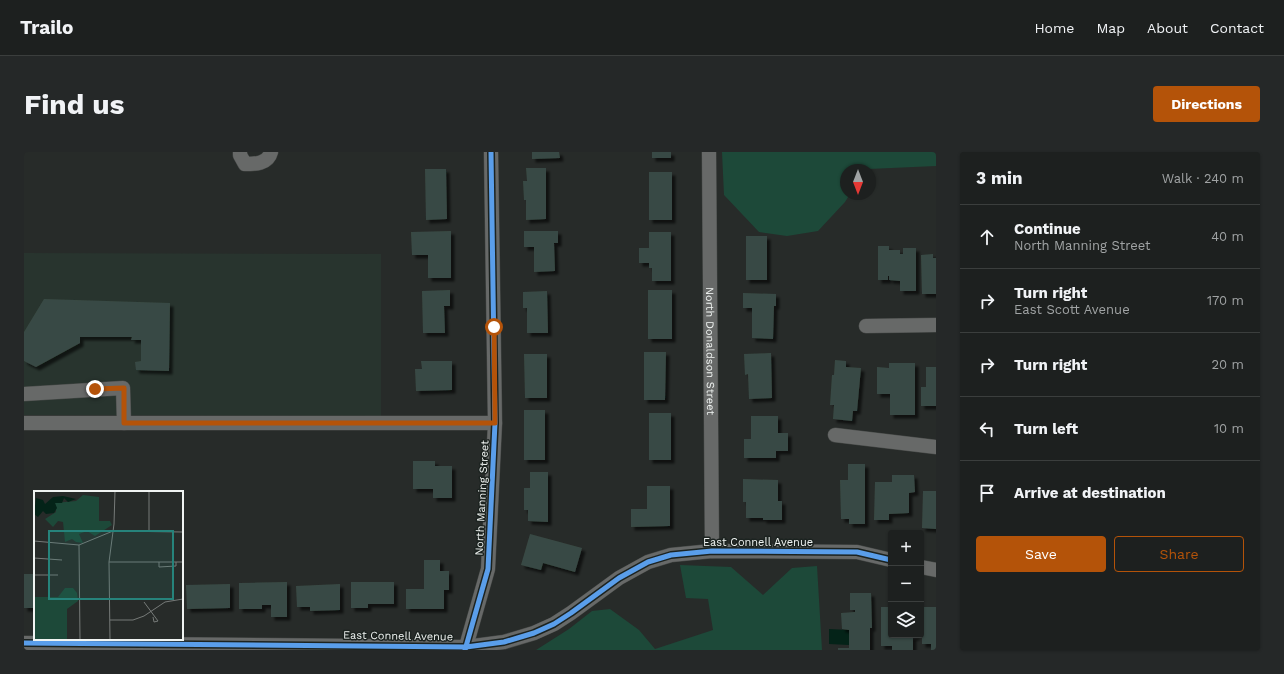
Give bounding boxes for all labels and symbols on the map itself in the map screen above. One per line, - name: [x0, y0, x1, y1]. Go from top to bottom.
- north arrow: [840, 164, 876, 200]
- street label: North Donaldson Street: [704, 287, 717, 415]
- route start: [485, 318, 503, 336]
- route end: [86, 380, 104, 398]
- street label: North Manning Street: [472, 440, 492, 556]
- inset map: [34, 491, 183, 640]
- street label: East Connell Avenue: [703, 536, 813, 549]
- street label: East Connell Avenue: [343, 629, 453, 643]

